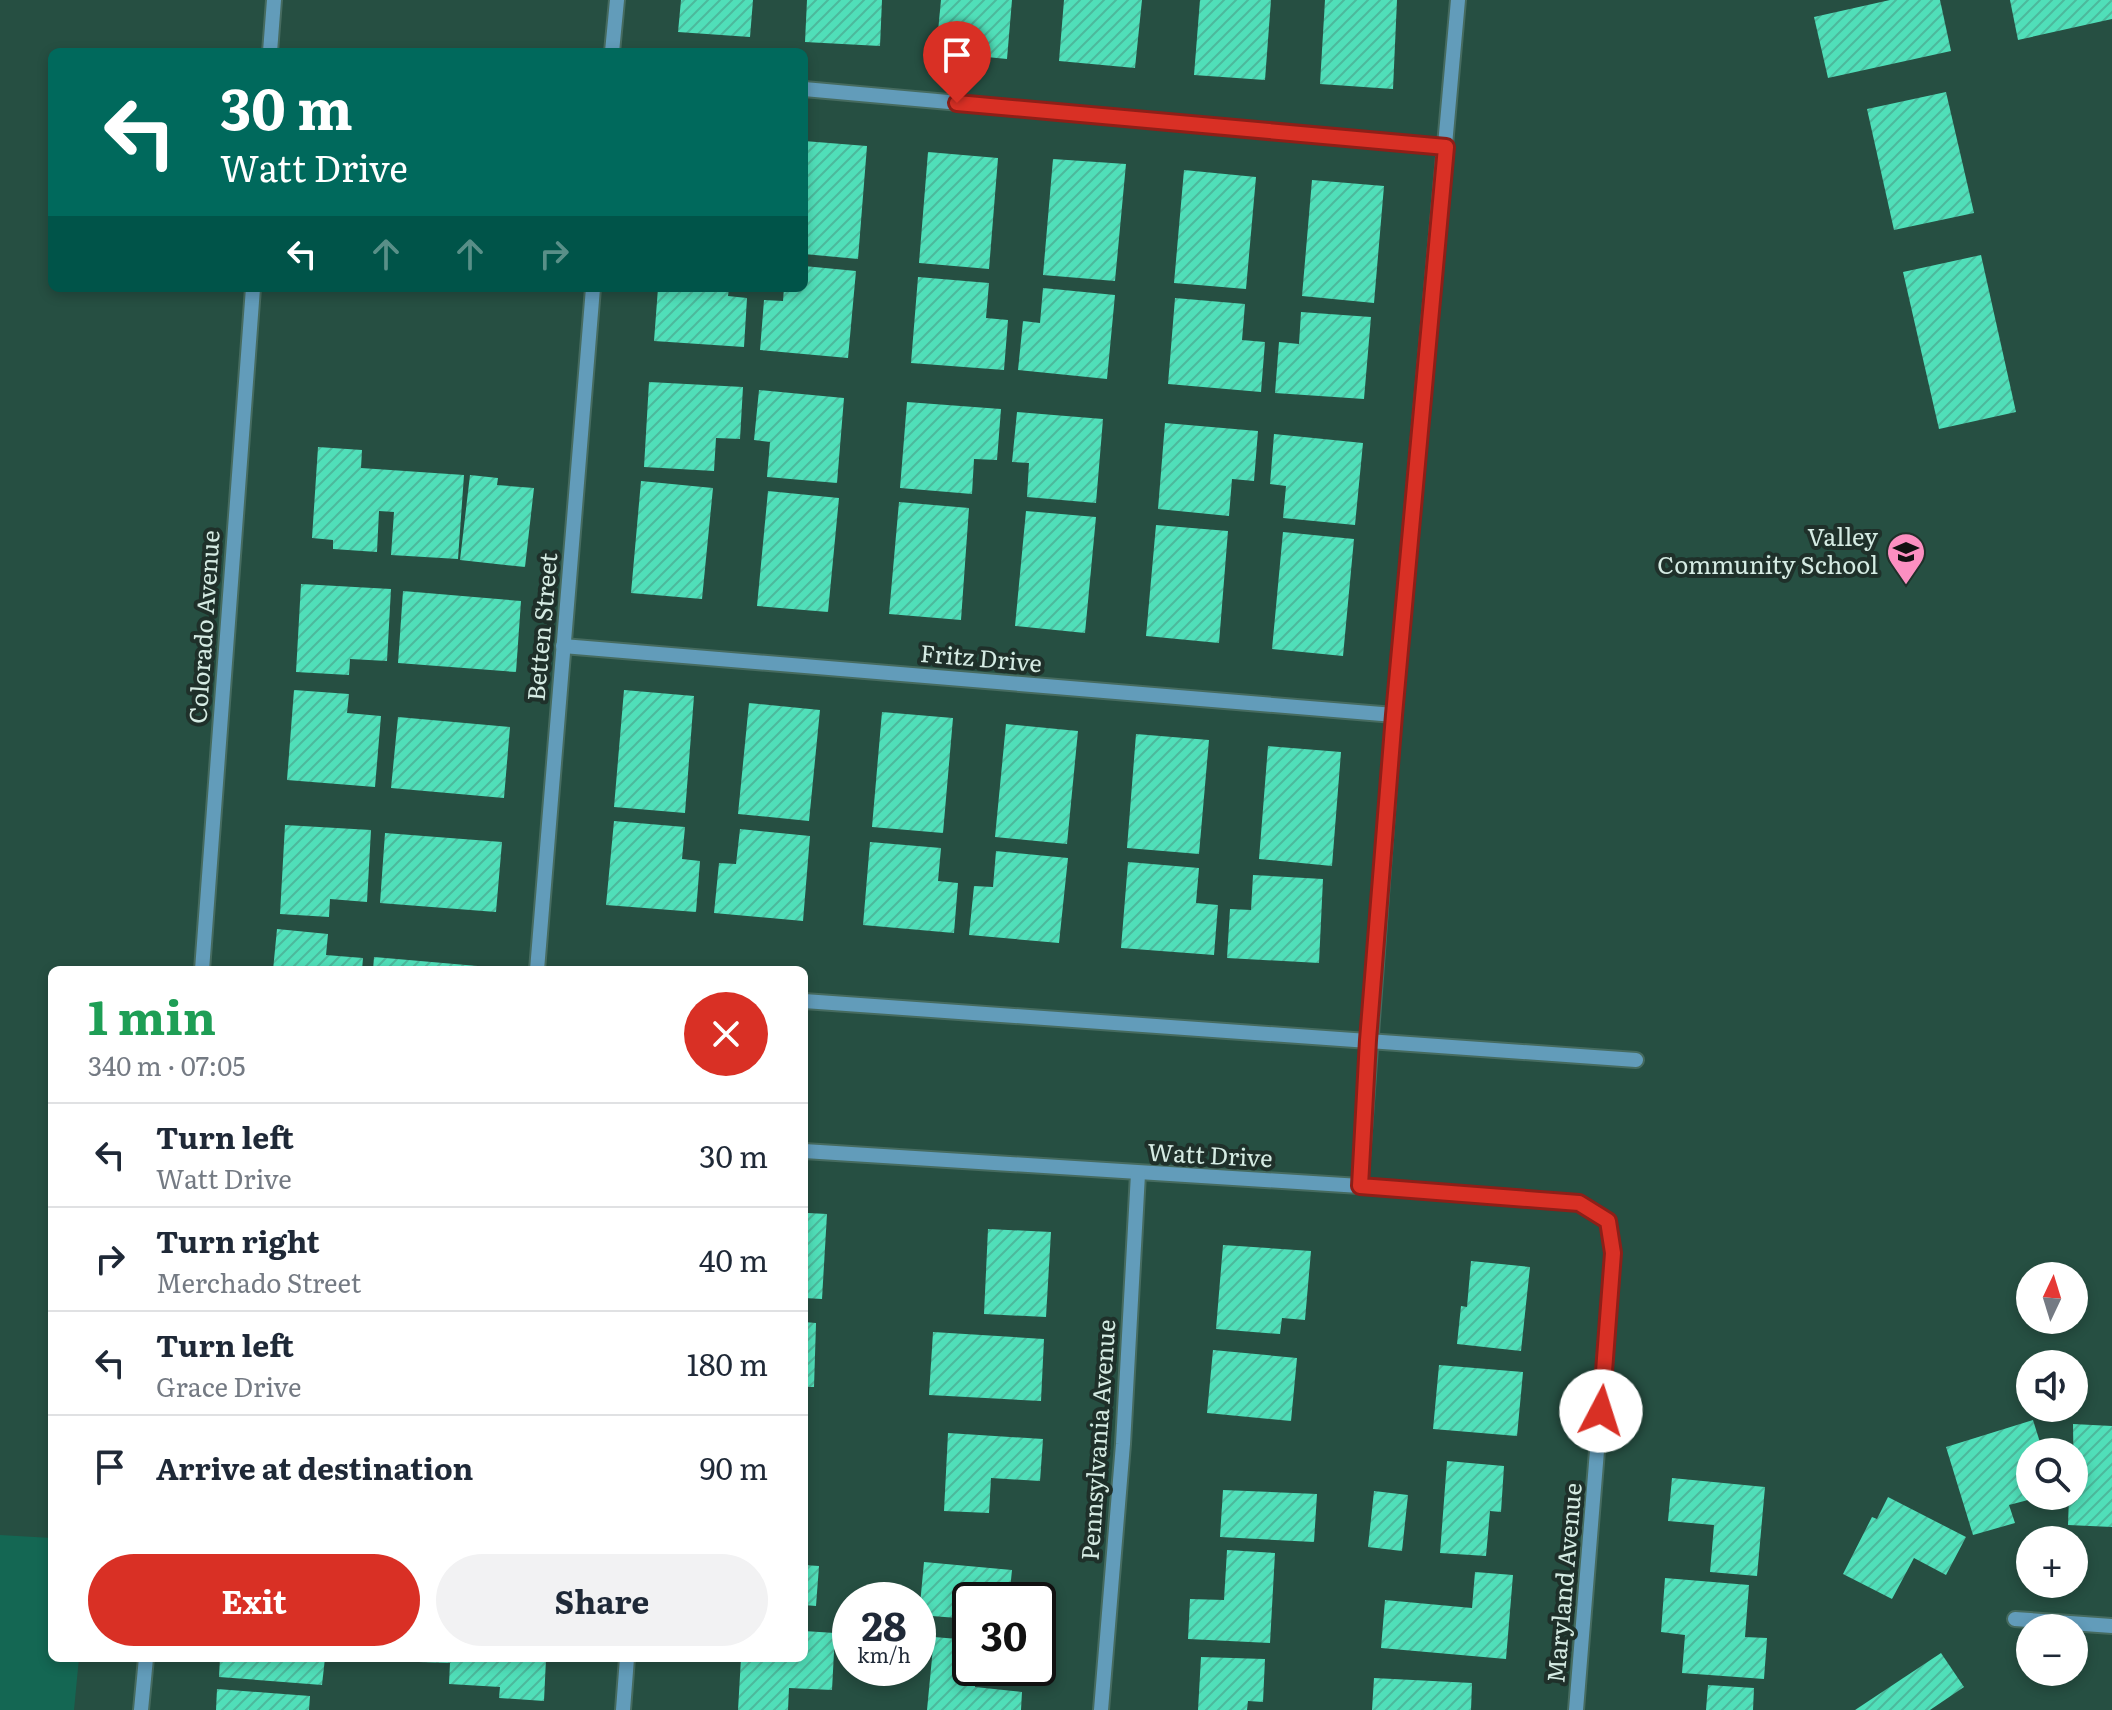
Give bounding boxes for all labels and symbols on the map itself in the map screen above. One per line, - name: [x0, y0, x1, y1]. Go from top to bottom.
- pin: [923, 21, 991, 103]
- place label: Valley Community School: [1657, 518, 1878, 581]
- street label: Colorado Avenue: [178, 529, 227, 725]
- school or university icon: Valley Community School: [1885, 531, 1927, 586]
- street label: Betten Street: [517, 551, 564, 702]
- street label: Fritz Drive: [919, 634, 1044, 679]
- street label: Watt Drive: [1147, 1133, 1274, 1174]
- north arrow: [2016, 1262, 2088, 1334]
- street label: Pennsylvania Avenue: [1071, 1318, 1122, 1561]
- position arrow: [1559, 1369, 1643, 1453]
- street label: Maryland Avenue: [1536, 1481, 1589, 1684]
- speed limit sign: 30: [952, 1582, 1056, 1686]

